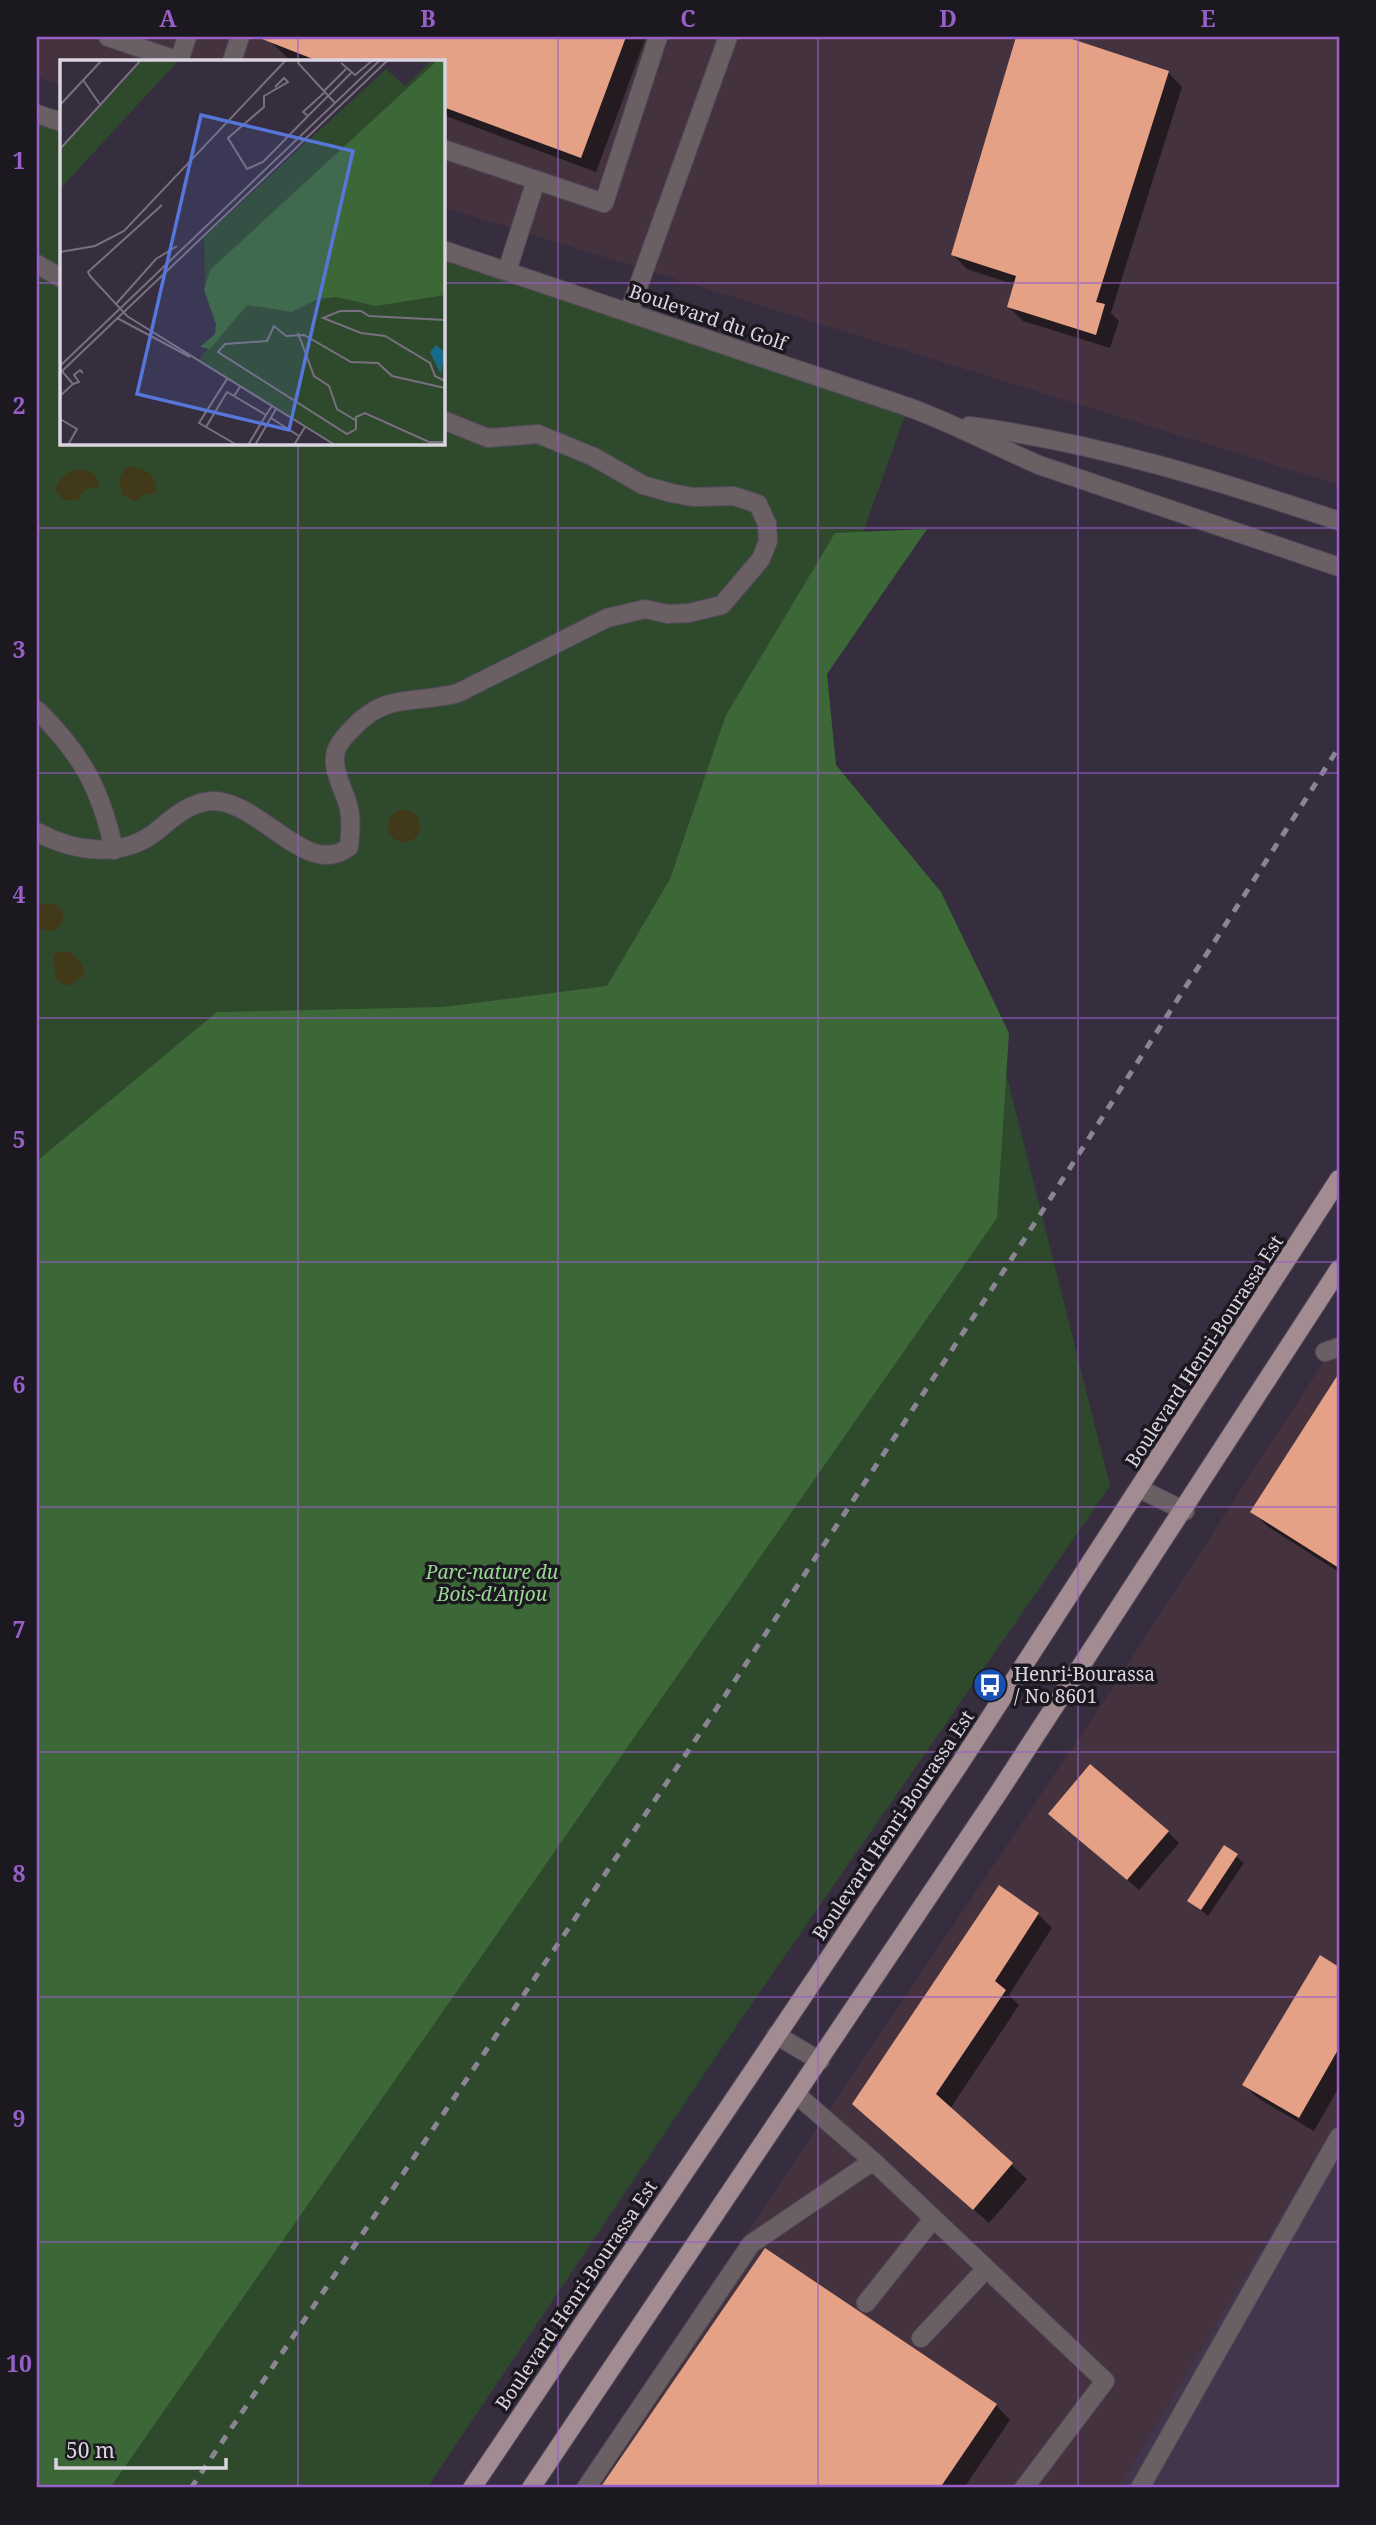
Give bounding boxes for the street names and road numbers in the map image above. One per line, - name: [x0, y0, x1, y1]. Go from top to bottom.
- street label: Boulevard du Golf: [626, 278, 792, 357]
- street label: Boulevard Henri-Bourassa Est: [1119, 1230, 1289, 1472]
- street label: Boulevard Henri-Bourassa Est: [806, 1705, 980, 1945]
- street label: Boulevard Henri-Bourassa Est: [489, 2175, 663, 2415]

